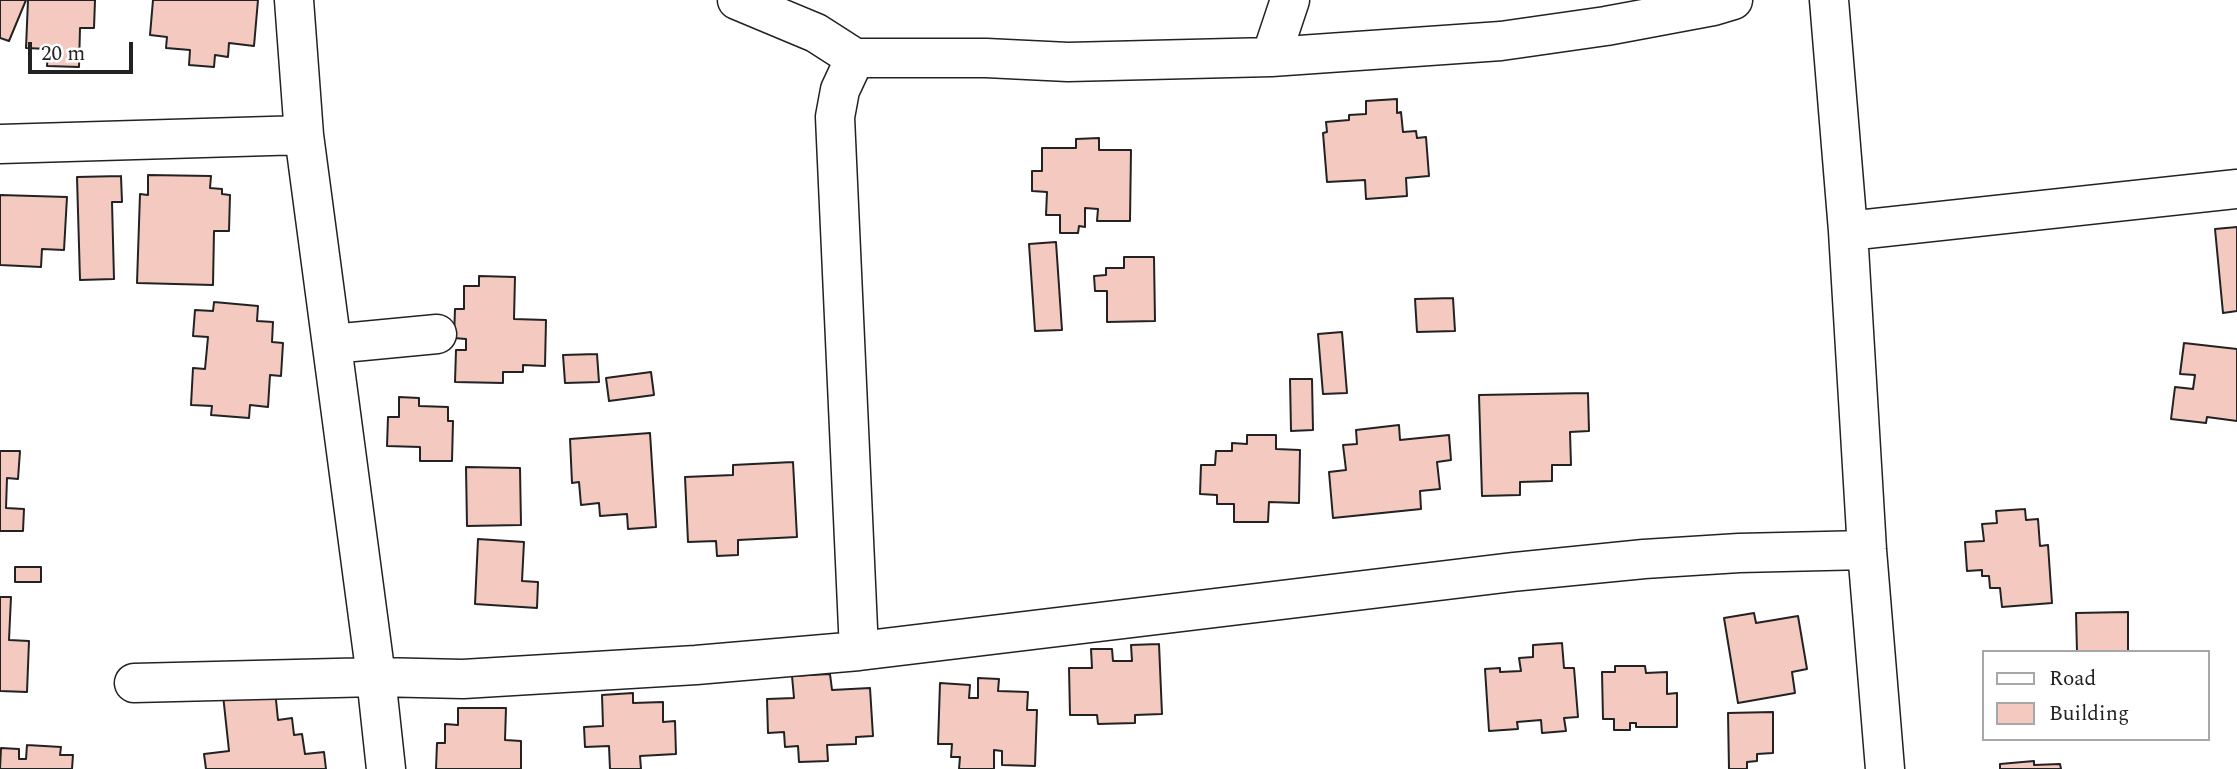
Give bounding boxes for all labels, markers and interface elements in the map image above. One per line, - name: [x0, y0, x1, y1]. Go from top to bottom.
- scale bar: [32, 28, 136, 72]
- text: 20 m: [41, 38, 85, 70]
- legend: [1982, 650, 2209, 741]
- text: Road: [2049, 663, 2096, 695]
- text: Building: [2049, 698, 2129, 730]

